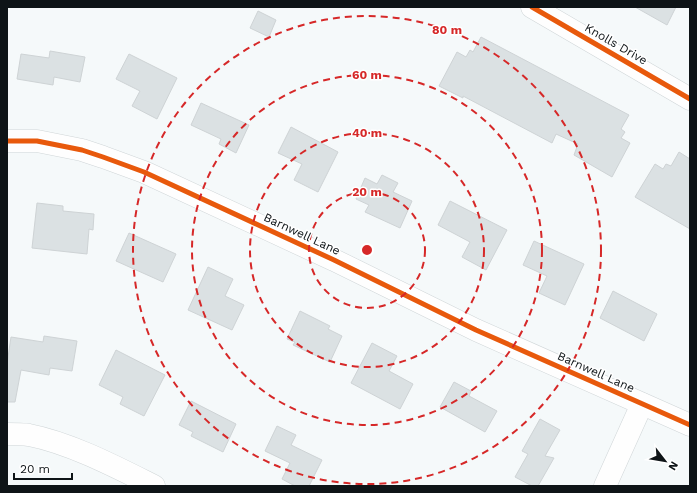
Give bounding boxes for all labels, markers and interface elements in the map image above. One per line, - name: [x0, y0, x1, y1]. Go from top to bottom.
- street label: Knolls Drive: [582, 20, 650, 68]
- text: 80 m: [432, 23, 462, 37]
- text: 60 m: [352, 68, 382, 82]
- text: 40 m: [352, 126, 382, 140]
- text: 20 m: [352, 185, 382, 199]
- street label: Barnwell Lane: [261, 210, 343, 258]
- centre of rings: [360, 243, 374, 257]
- street label: Barnwell Lane: [555, 349, 637, 395]
- north arrow: [645, 441, 685, 481]
- scale bar: [14, 455, 72, 481]
- text: N: [665, 459, 681, 473]
- text: 20 m: [20, 462, 50, 476]

